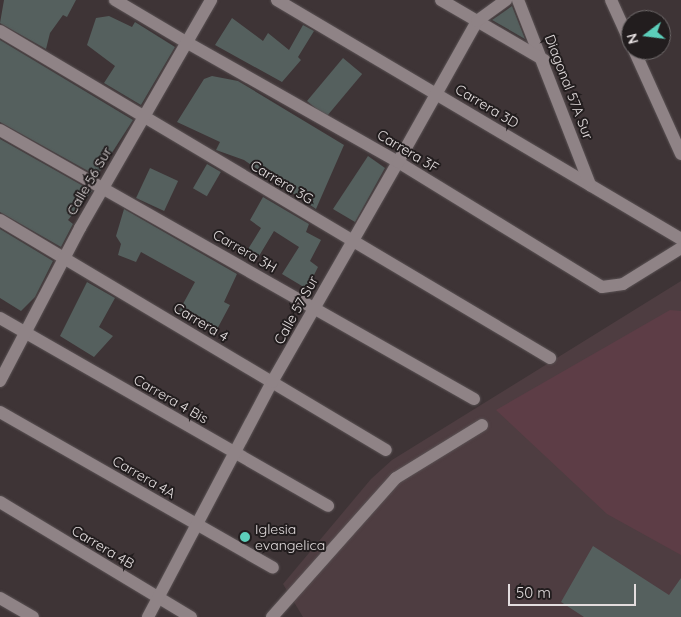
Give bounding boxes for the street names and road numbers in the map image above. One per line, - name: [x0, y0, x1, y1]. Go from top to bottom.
- street label: Diagonal 57A Sur: [541, 32, 597, 142]
- street label: Carrera 3D: [452, 81, 522, 131]
- street label: Carrera 3F: [374, 126, 442, 176]
- street label: Calle 56 Sur: [63, 144, 115, 218]
- street label: Carrera 3G: [247, 157, 317, 207]
- street label: Carrera 3H: [210, 226, 280, 276]
- street label: Calle 57 Sur: [270, 273, 322, 347]
- street label: Carrera 4: [171, 299, 231, 345]
- street label: Carrera 4 Bis: [131, 371, 211, 427]
- street label: Carrera 4A: [110, 452, 178, 502]
- street label: Carrera 4B: [69, 522, 137, 572]

